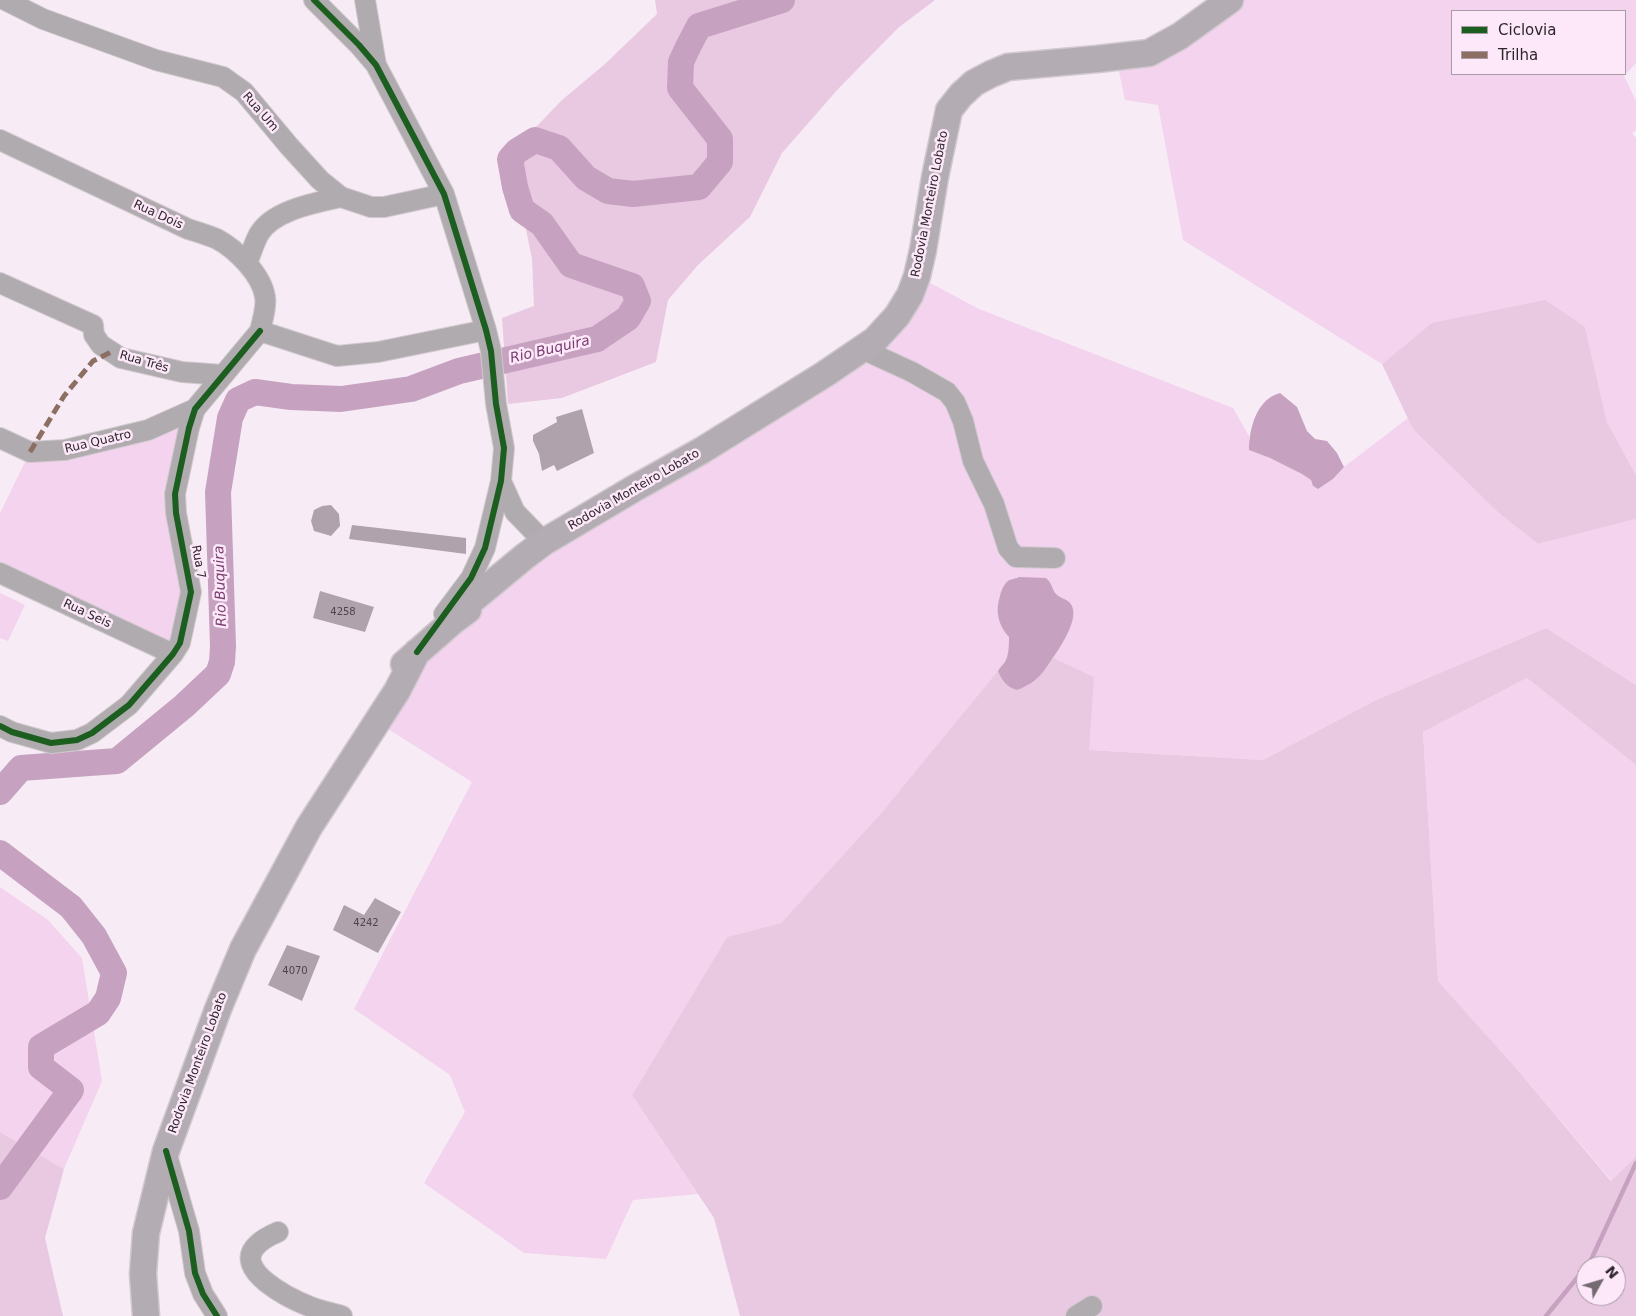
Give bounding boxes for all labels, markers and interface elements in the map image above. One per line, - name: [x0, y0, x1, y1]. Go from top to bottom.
- legend: [1451, 10, 1626, 75]
- text: Ciclovia: [1498, 21, 1556, 39]
- text: Trilha: [1498, 46, 1538, 64]
- street label: Rua Um: [239, 90, 281, 134]
- street label: Rodovia Monteiro Lobato: [909, 129, 951, 279]
- street label: Rua Dois: [131, 197, 185, 233]
- water label: Rio Buquira: [509, 333, 591, 367]
- street label: Rua Três: [118, 348, 170, 376]
- street label: Rua Quatro: [63, 427, 133, 457]
- street label: Rodovia Monteiro Lobato: [566, 446, 702, 534]
- street label: Rua 7: [188, 544, 208, 580]
- water label: Rio Buquira: [211, 545, 231, 627]
- street label: Rua Seis: [61, 597, 113, 631]
- house number: 4258: [330, 606, 356, 618]
- house number: 4242: [353, 917, 379, 929]
- house number: 4070: [282, 965, 308, 977]
- street label: Rodovia Monteiro Lobato: [166, 990, 230, 1136]
- north arrow: [1576, 1256, 1626, 1306]
- text: N: [1602, 1263, 1622, 1282]

